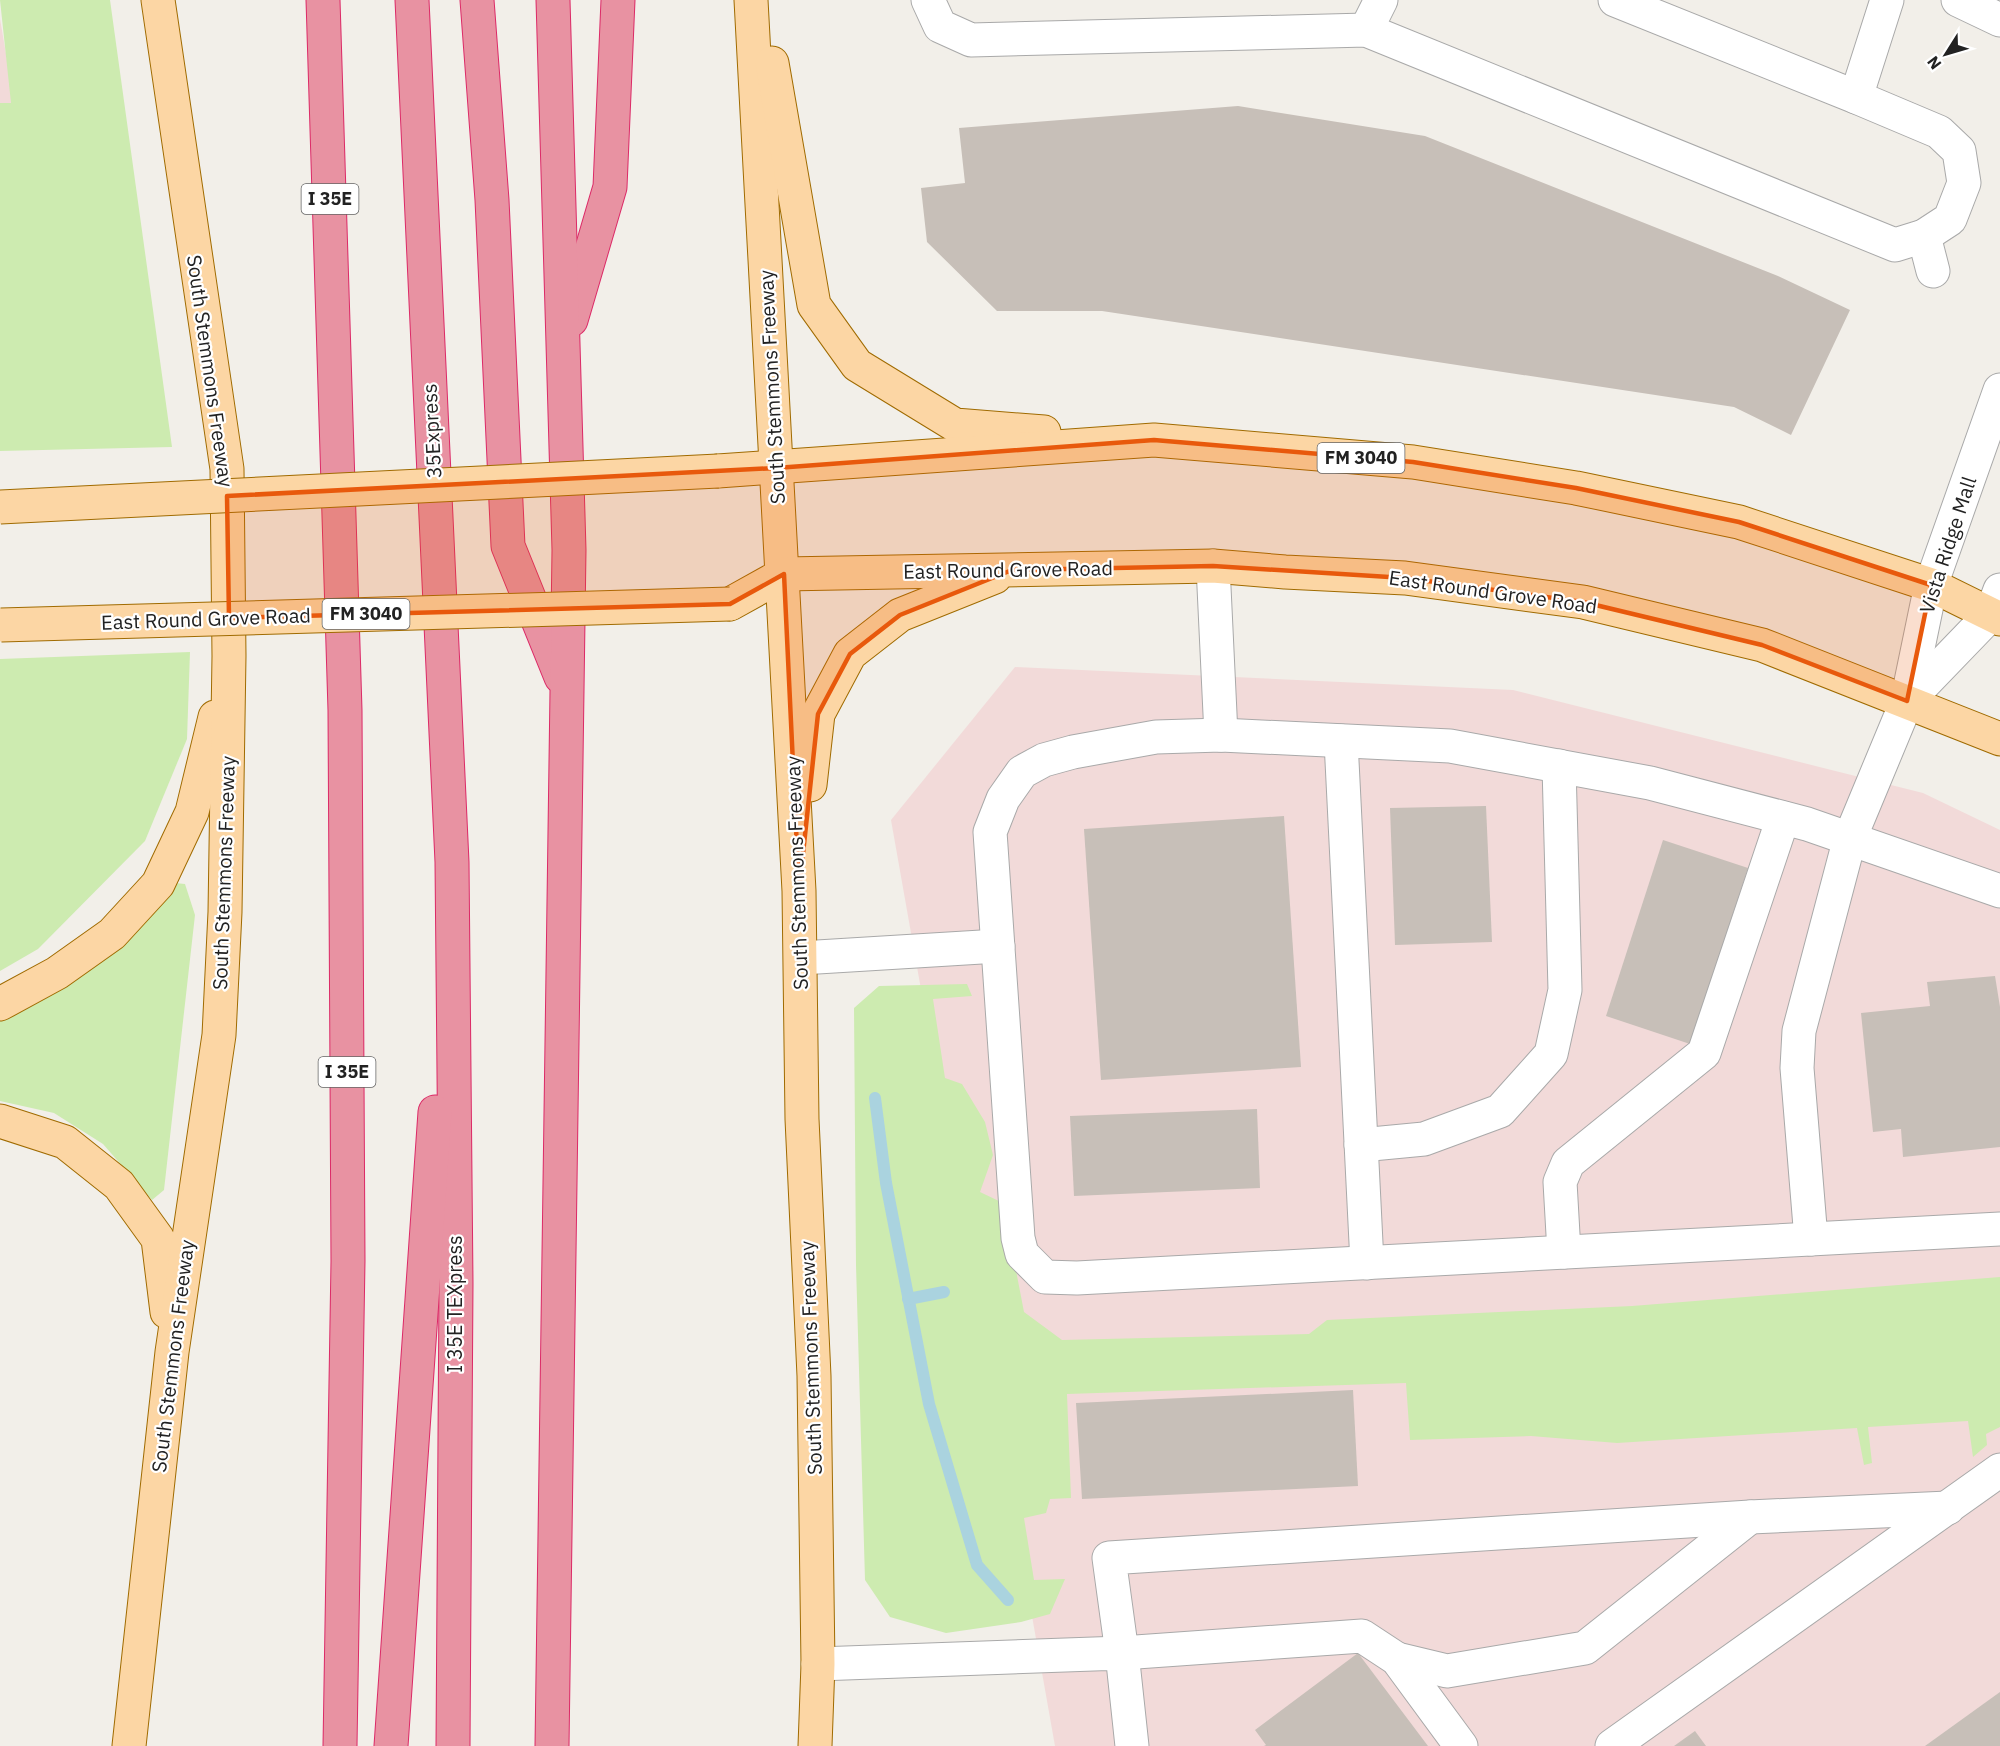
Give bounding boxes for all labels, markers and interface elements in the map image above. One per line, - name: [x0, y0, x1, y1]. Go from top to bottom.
- north arrow: [1916, 24, 1976, 84]
- text: N: [1923, 52, 1945, 74]
- road number: I 35E: [302, 184, 358, 214]
- street label: South Stemmons Freeway: [181, 253, 240, 489]
- street label: South Stemmons Freeway: [752, 269, 791, 505]
- street label: 35Express: [416, 383, 447, 479]
- road number: FM 3040: [1318, 443, 1404, 473]
- street label: Vista Ridge Mall: [1913, 473, 1982, 617]
- street label: East Round Grove Road: [903, 554, 1113, 585]
- street label: East Round Grove Road: [1387, 564, 1599, 619]
- road number: FM 3040: [322, 599, 410, 629]
- street label: East Round Grove Road: [101, 601, 311, 636]
- street label: South Stemmons Freeway: [206, 755, 241, 991]
- street label: South Stemmons Freeway: [779, 755, 814, 991]
- road number: I 35E: [318, 1057, 376, 1087]
- street label: I 35E TEXpress: [441, 1235, 468, 1373]
- street label: South Stemmons Freeway: [145, 1238, 200, 1474]
- street label: South Stemmons Freeway: [793, 1240, 828, 1476]

